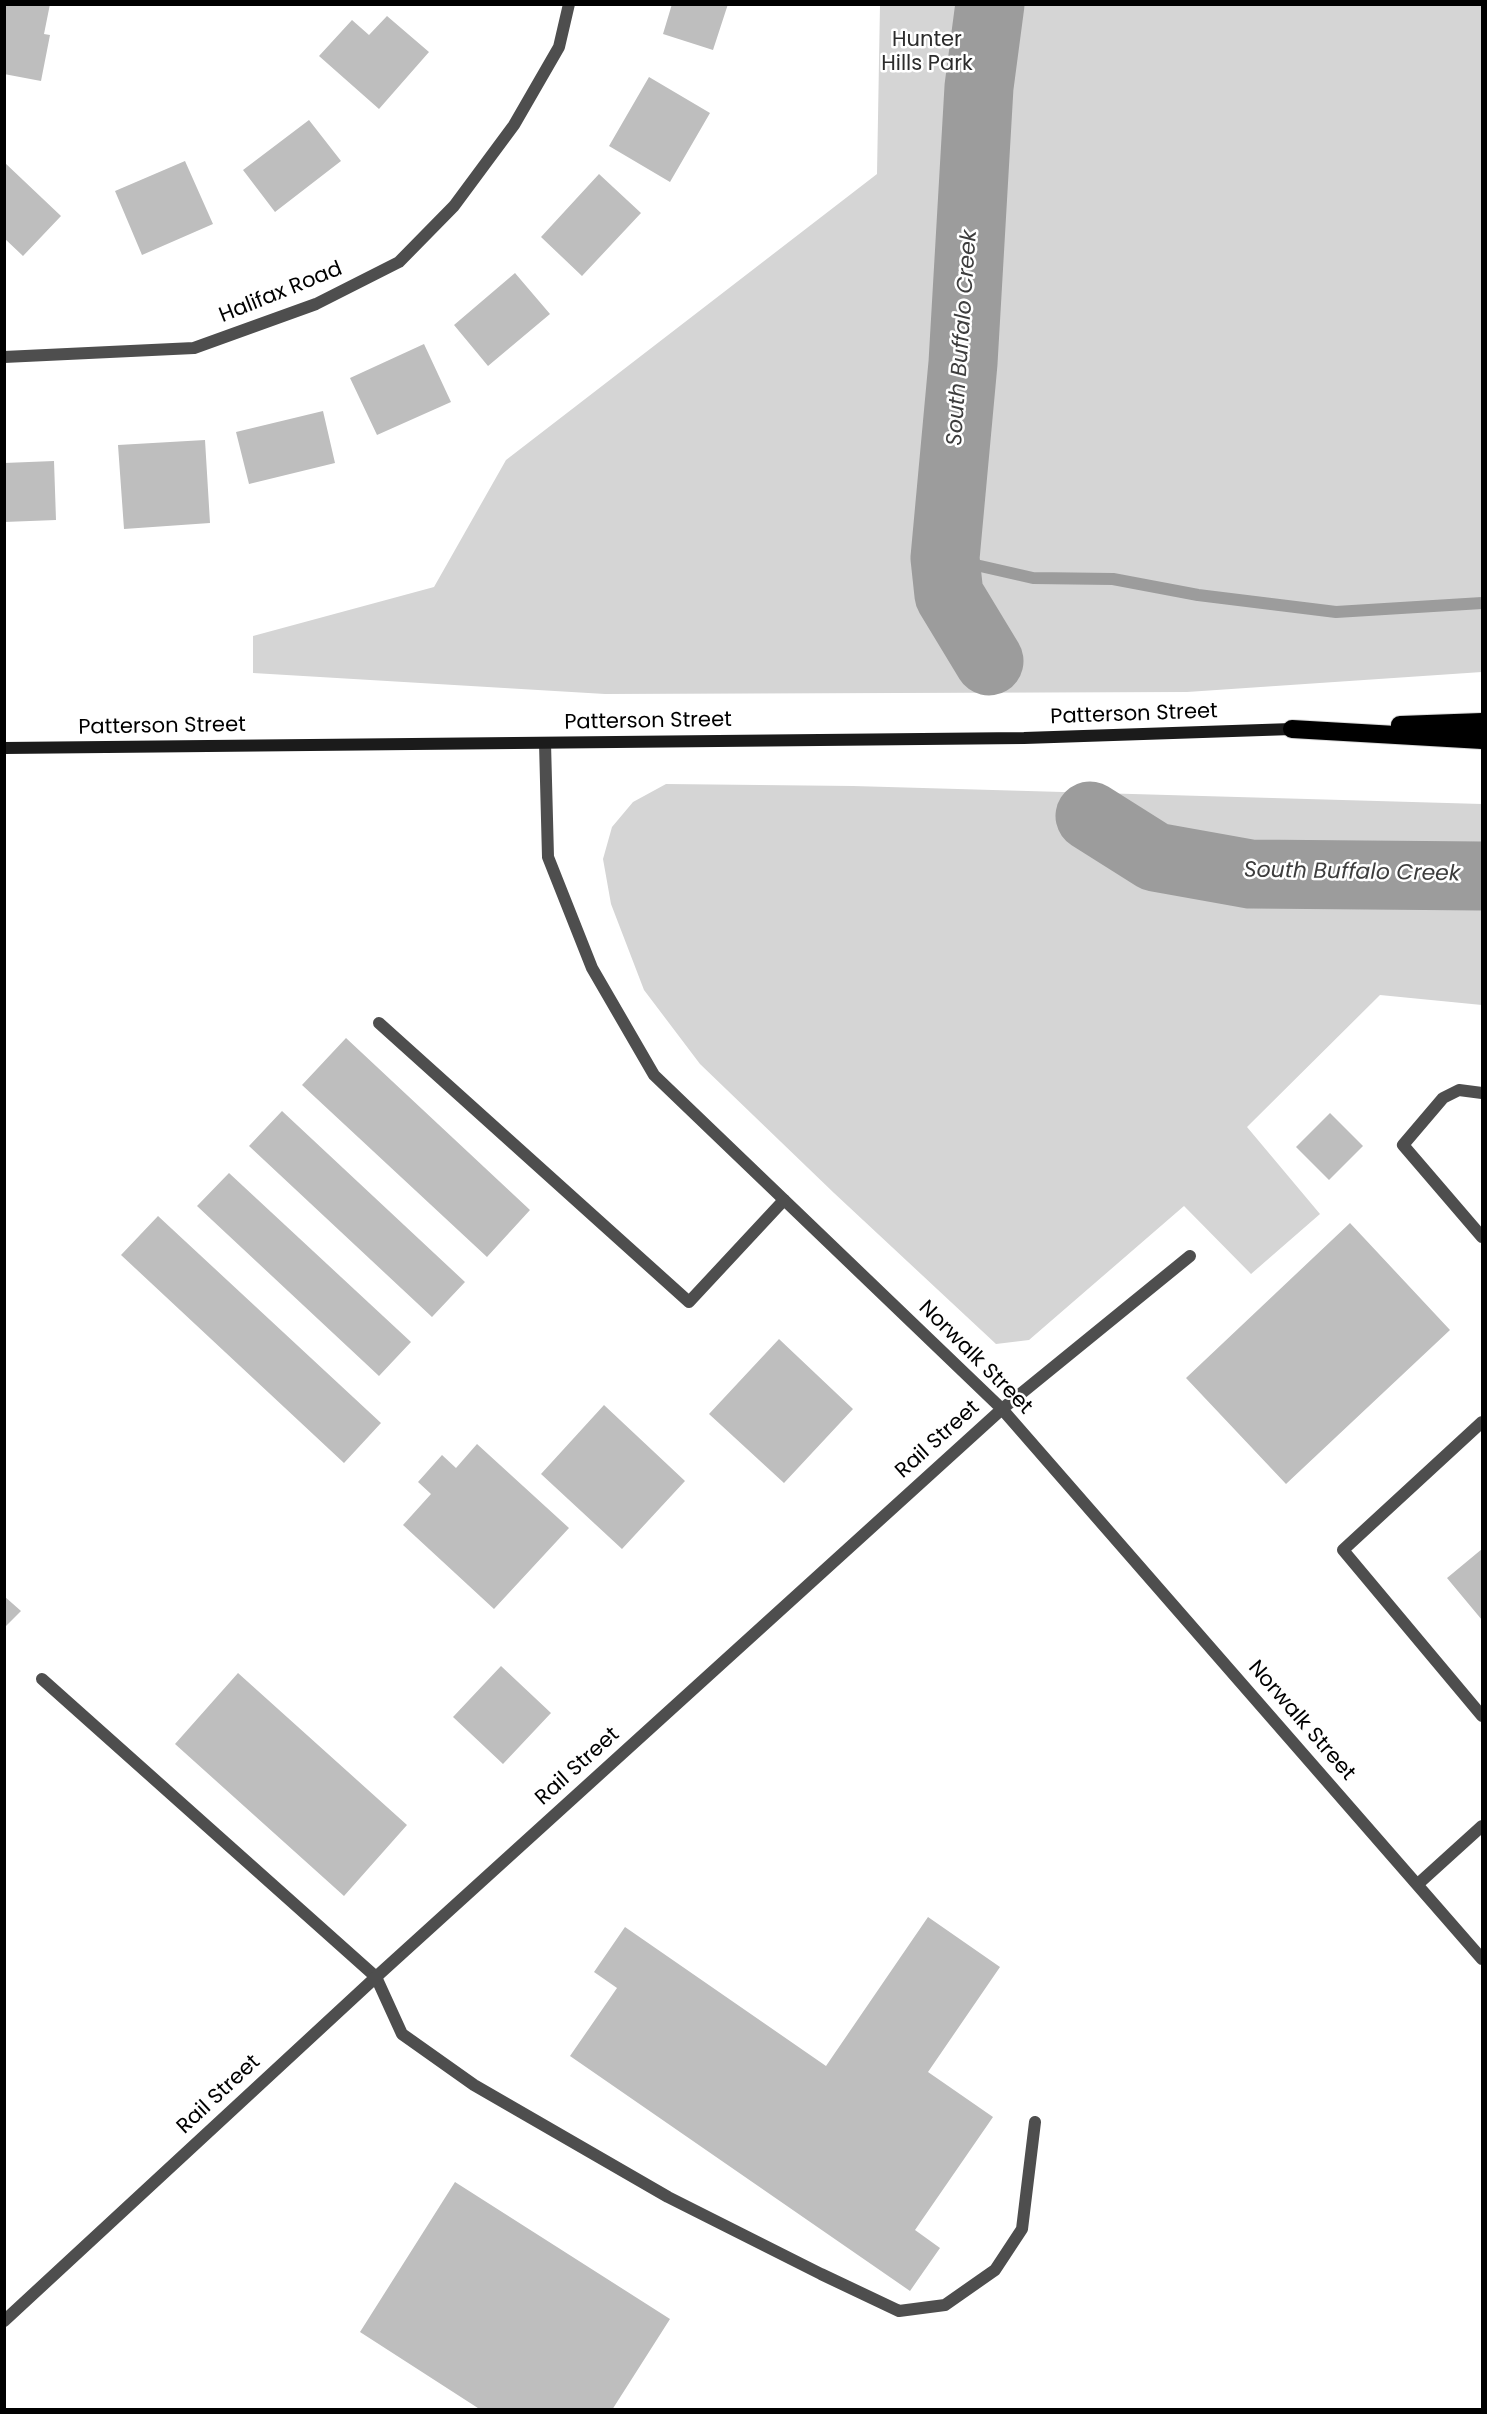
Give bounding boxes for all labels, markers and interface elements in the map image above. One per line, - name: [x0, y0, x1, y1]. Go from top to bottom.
- park label: Hunter Hills Park: [881, 28, 973, 78]
- water label: South Buffalo Creek: [942, 229, 984, 447]
- street label: Halifax Road: [216, 257, 346, 329]
- street label: Patterson Street: [1050, 699, 1218, 731]
- street label: Patterson Street: [564, 708, 732, 736]
- street label: Patterson Street: [78, 713, 246, 741]
- water label: South Buffalo Creek: [1244, 858, 1460, 888]
- street label: Norwalk Street: [913, 1296, 1037, 1420]
- street label: Rail Street: [891, 1396, 985, 1484]
- street label: Norwalk Street: [1242, 1656, 1360, 1786]
- street label: Rail Street: [531, 1723, 625, 1811]
- street label: Rail Street: [172, 2050, 266, 2140]

